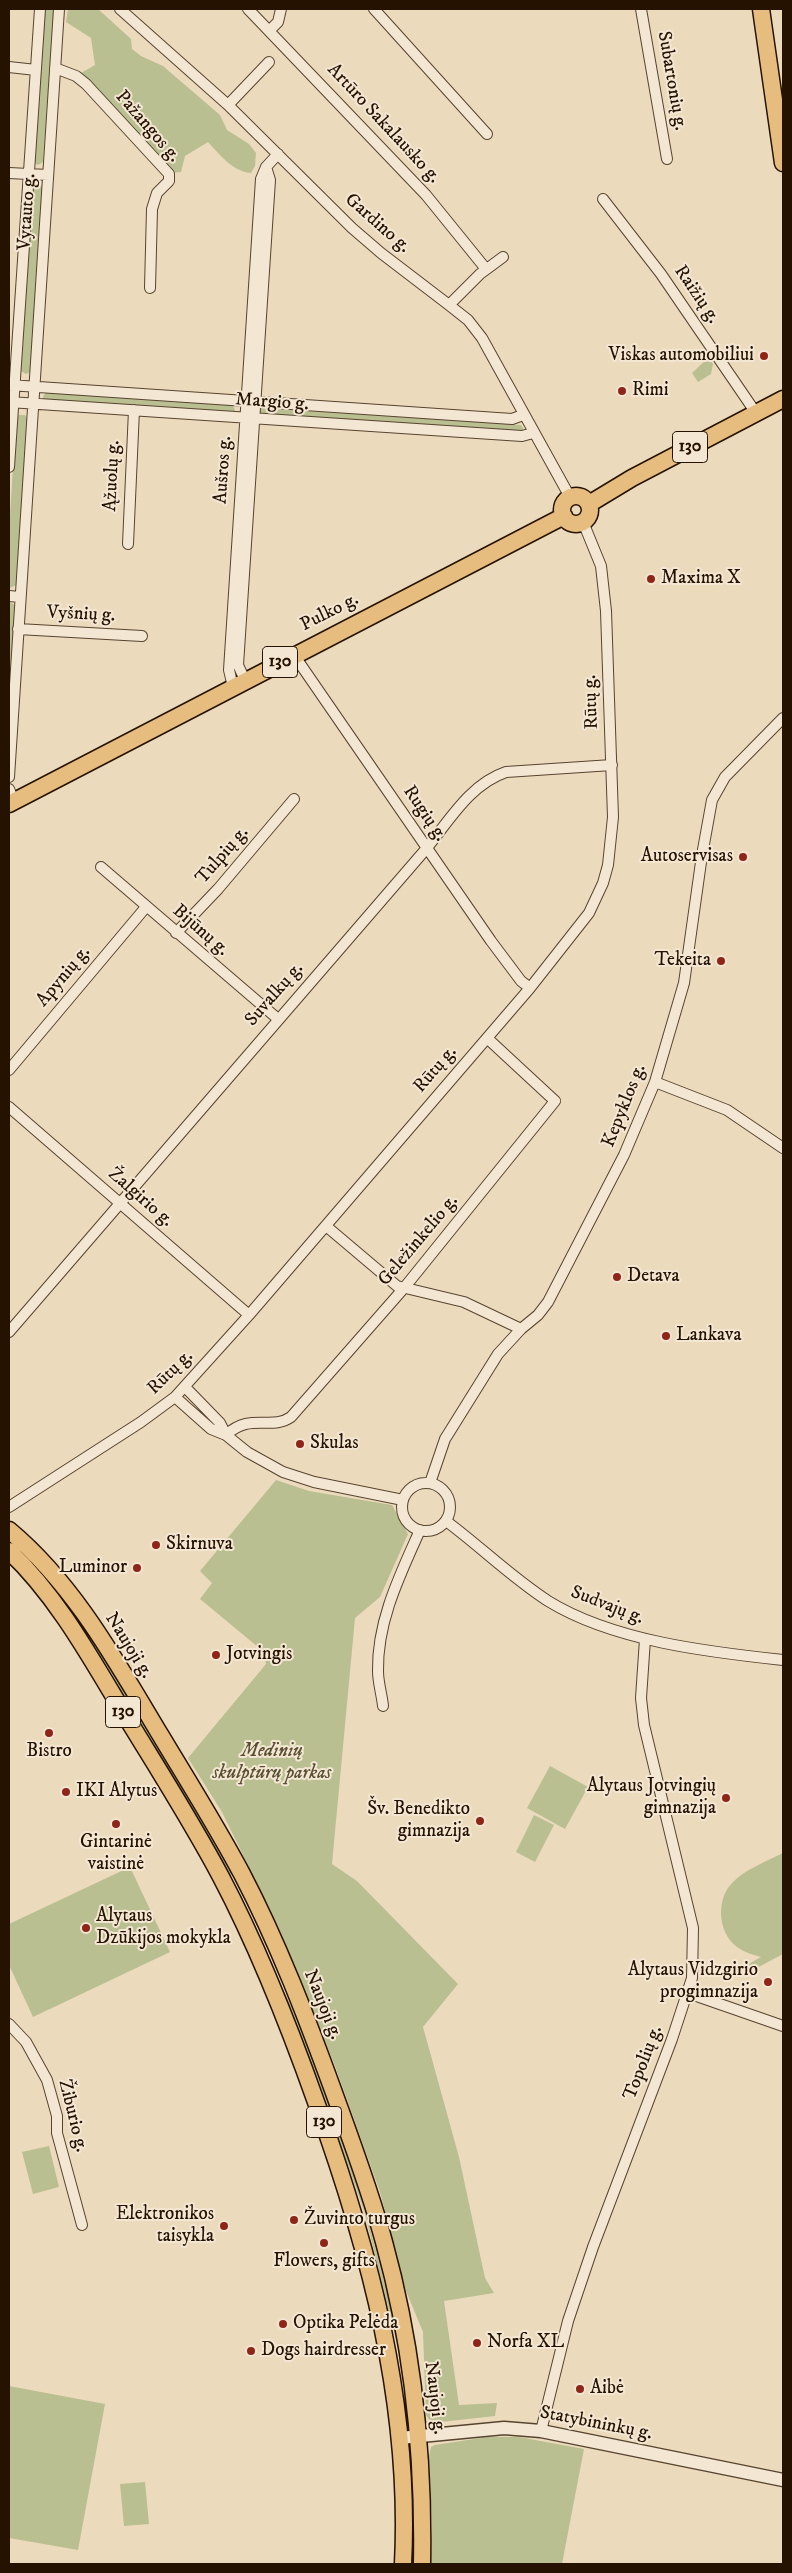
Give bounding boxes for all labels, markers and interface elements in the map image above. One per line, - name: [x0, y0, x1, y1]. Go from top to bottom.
- street label: Subartonių g.: [651, 30, 691, 132]
- street label: Artūro Sakalausko g.: [321, 59, 445, 189]
- street label: Pažangos g.: [110, 86, 184, 168]
- street label: Vytauto g.: [14, 173, 42, 251]
- street label: Gardino g.: [339, 189, 415, 259]
- street label: Raižių g.: [668, 261, 724, 329]
- place label: Viskas automobiliui: [609, 345, 754, 367]
- marker: Viskas automobiliui: [758, 350, 770, 362]
- place label: Rimi: [632, 380, 669, 402]
- marker: Rimi: [616, 385, 628, 397]
- street label: Margio g.: [234, 389, 310, 417]
- road number: 130: [672, 432, 708, 462]
- street label: Aušros g.: [210, 435, 238, 505]
- street label: Ąžuolų g.: [100, 440, 126, 512]
- place label: Maxima X: [661, 568, 741, 590]
- marker: Maxima X: [645, 573, 657, 585]
- street label: Pulko g.: [297, 589, 363, 637]
- street label: Vyšnių g.: [46, 602, 116, 628]
- road number: 130: [262, 646, 298, 678]
- street label: Rūtų g.: [580, 674, 604, 730]
- street label: Rugių g.: [397, 782, 451, 846]
- street label: Tulpių g.: [192, 822, 254, 890]
- place label: Autoservisas: [641, 846, 733, 868]
- marker: Autoservisas: [737, 851, 749, 863]
- street label: Bijūnų g.: [167, 900, 233, 962]
- street label: Apynių g.: [32, 942, 96, 1012]
- place label: Tekeita: [655, 950, 711, 972]
- marker: Tekeita: [715, 955, 727, 967]
- street label: Suvalkų g.: [241, 958, 309, 1032]
- street label: Rūtų g.: [409, 1042, 463, 1098]
- street label: Kepyklos g.: [598, 1061, 652, 1151]
- street label: Žalgirio g.: [103, 1163, 177, 1233]
- street label: Geležinkelio g.: [374, 1191, 464, 1291]
- place label: Detava: [627, 1266, 680, 1288]
- marker: Detava: [611, 1271, 623, 1283]
- place label: Lankava: [676, 1325, 742, 1347]
- marker: Lankava: [660, 1330, 672, 1342]
- street label: Rūtų g.: [143, 1346, 199, 1400]
- place label: Skulas: [310, 1433, 359, 1455]
- marker: Skulas: [294, 1438, 306, 1450]
- place label: Skirnuva: [166, 1534, 233, 1556]
- marker: Skirnuva: [150, 1539, 162, 1551]
- place label: Luminor: [59, 1557, 127, 1579]
- marker: Luminor: [131, 1562, 143, 1574]
- street label: Sudvajų g.: [567, 1582, 647, 1630]
- street label: Naujoji g.: [99, 1609, 157, 1683]
- place label: Jotvingis: [226, 1644, 292, 1666]
- marker: Jotvingis: [210, 1649, 222, 1661]
- road number: 130: [106, 1696, 140, 1728]
- marker: Bistro: [43, 1727, 55, 1739]
- place label: Bistro: [26, 1741, 72, 1763]
- park label: Medinių skulptūrų parkas: [213, 1741, 331, 1785]
- place label: Alytaus Jotvingių gimnazija: [587, 1776, 716, 1820]
- place label: IKI Alytus: [76, 1781, 157, 1803]
- marker: IKI Alytus: [60, 1786, 72, 1798]
- marker: Alytaus Jotvingių gimnazija: [720, 1792, 732, 1804]
- place label: Šv. Benedikto gimnazija: [367, 1799, 470, 1843]
- marker: Šv. Benedikto gimnazija: [474, 1815, 486, 1827]
- marker: Gintarinė vaistinė: [110, 1818, 122, 1830]
- place label: Gintarinė vaistinė: [80, 1832, 152, 1876]
- place label: Alytaus Dzūkijos mokykla: [96, 1906, 231, 1950]
- marker: Alytaus Dzūkijos mokykla: [80, 1922, 92, 1934]
- place label: Alytaus Vidzgirio progimnazija: [628, 1960, 758, 2004]
- street label: Naujoji g.: [298, 1967, 346, 2043]
- marker: Alytaus Vidzgirio progimnazija: [762, 1976, 774, 1988]
- street label: Topolių g.: [619, 2023, 669, 2103]
- street label: Žiburio g.: [52, 2077, 92, 2155]
- road number: 130: [306, 2106, 342, 2138]
- place label: Elektronikos taisykla: [116, 2204, 214, 2248]
- place label: Žuvinto turgus: [304, 2209, 415, 2231]
- marker: Žuvinto turgus: [288, 2214, 300, 2226]
- marker: Elektronikos taisykla: [218, 2220, 230, 2232]
- marker: Flowers, gifts: [318, 2237, 330, 2249]
- place label: Flowers, gifts: [273, 2251, 375, 2273]
- place label: Optika Pelėda: [293, 2313, 398, 2335]
- marker: Optika Pelėda: [277, 2318, 289, 2330]
- place label: Norfa XL: [487, 2332, 564, 2354]
- marker: Norfa XL: [471, 2337, 483, 2349]
- place label: Dogs hairdresser: [261, 2340, 386, 2362]
- marker: Dogs hairdresser: [245, 2345, 257, 2357]
- street label: Naujoji g.: [418, 2360, 450, 2436]
- place label: Aibė: [590, 2378, 624, 2400]
- marker: Aibė: [574, 2383, 586, 2395]
- street label: Statybininkų g.: [538, 2402, 654, 2446]

